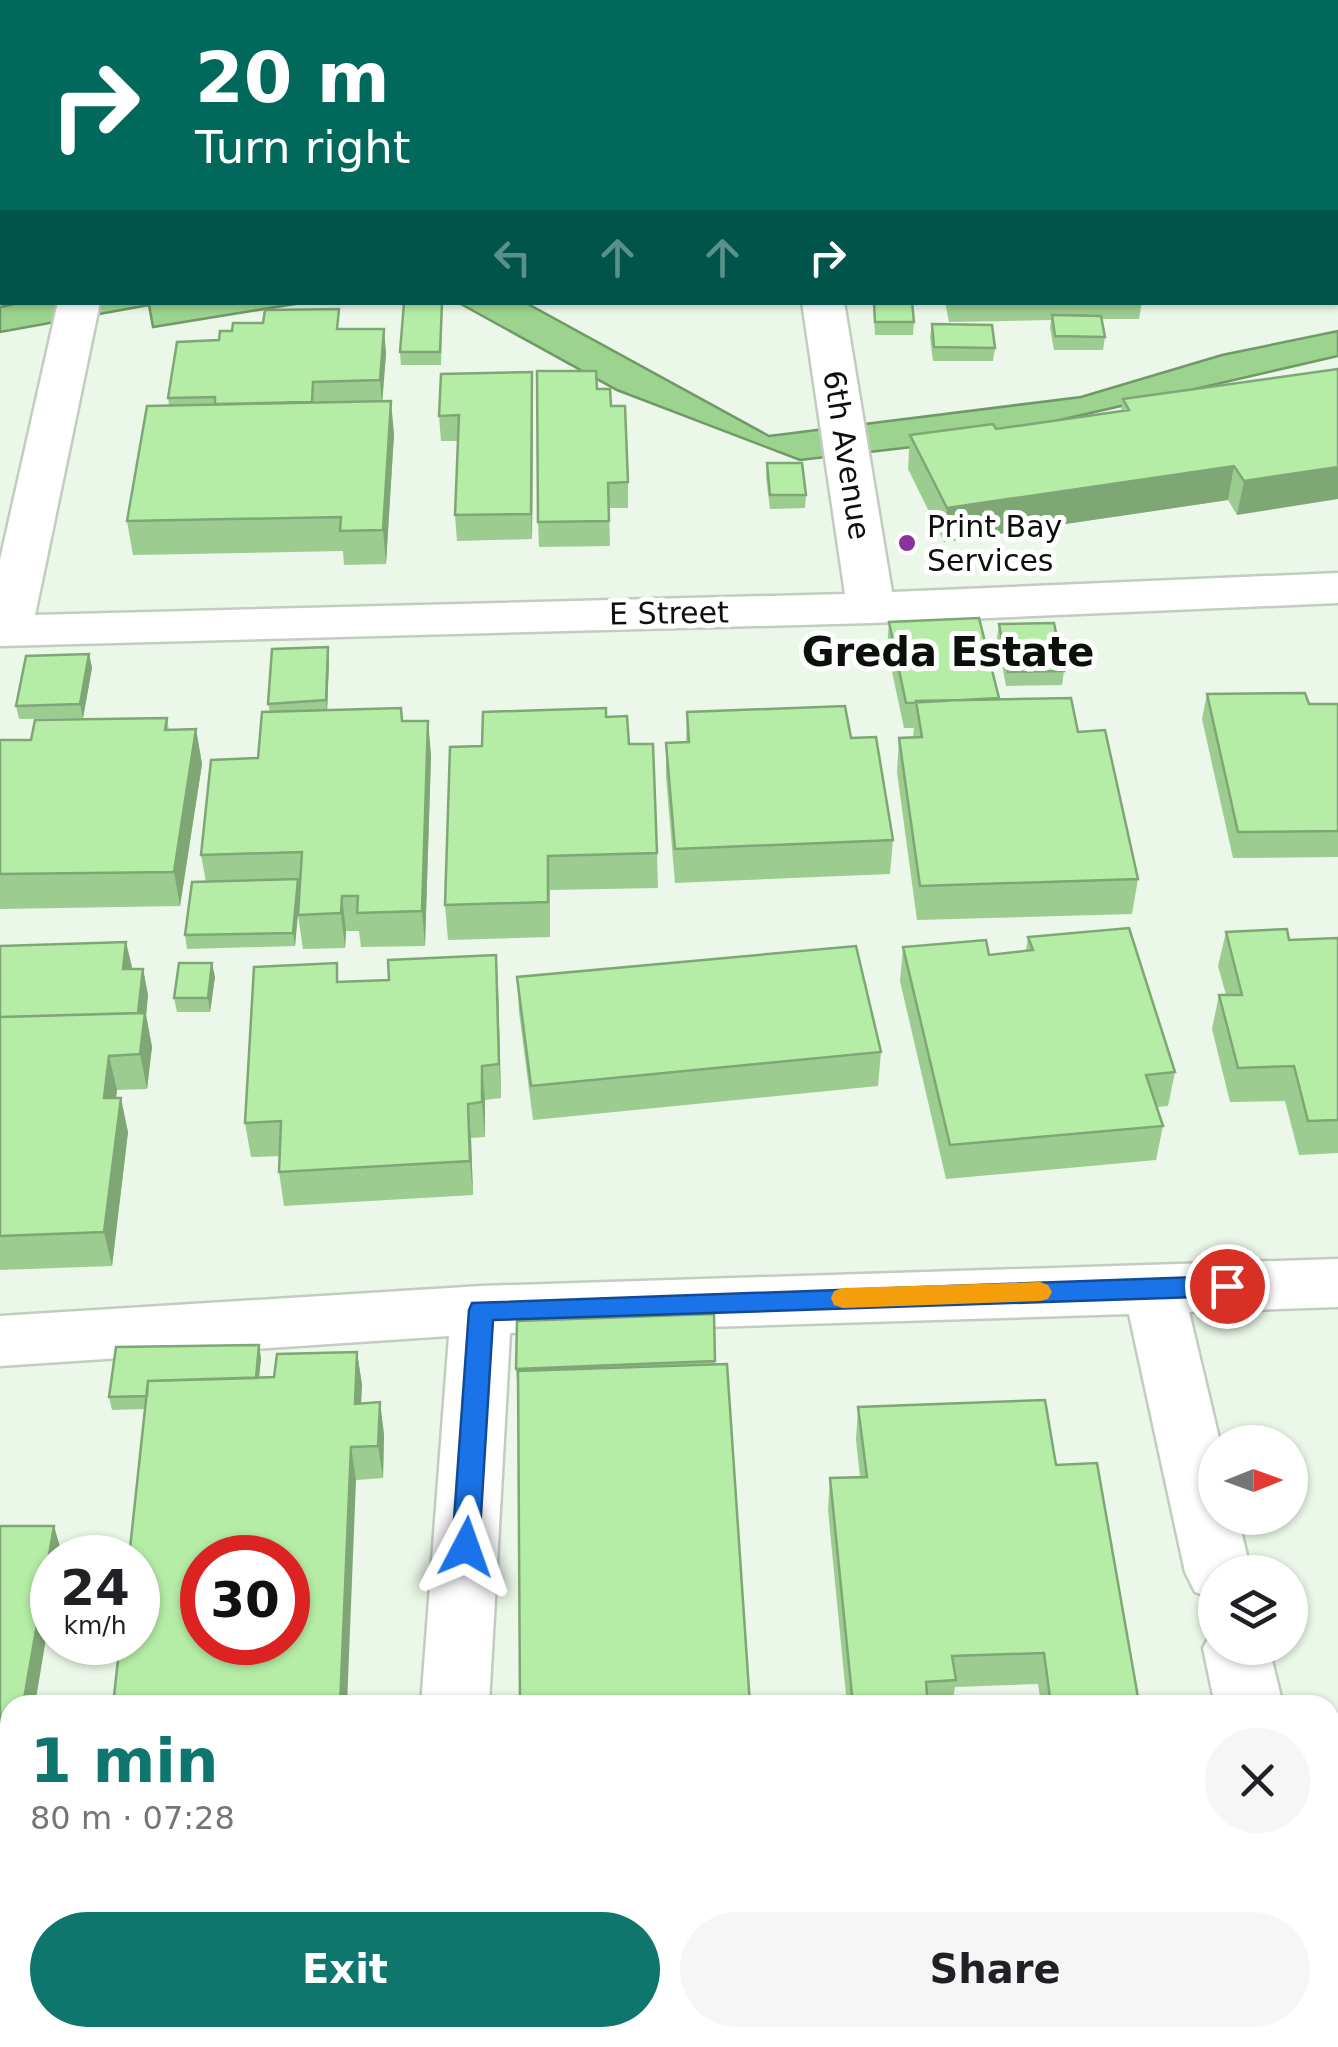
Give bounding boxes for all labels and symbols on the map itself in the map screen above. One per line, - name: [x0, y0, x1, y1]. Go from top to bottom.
- street label: 6th Avenue: [816, 368, 878, 542]
- place label: Print Bay Services: [927, 509, 1062, 578]
- marker: Print Bay Services: [896, 532, 918, 554]
- street label: E Street: [609, 594, 729, 632]
- district label: Greda Estate: [802, 629, 1094, 675]
- pin: [1185, 1244, 1270, 1329]
- north arrow: [1198, 1425, 1308, 1535]
- position arrow: [414, 1495, 518, 1599]
- speed limit sign: 30: [180, 1535, 310, 1665]

